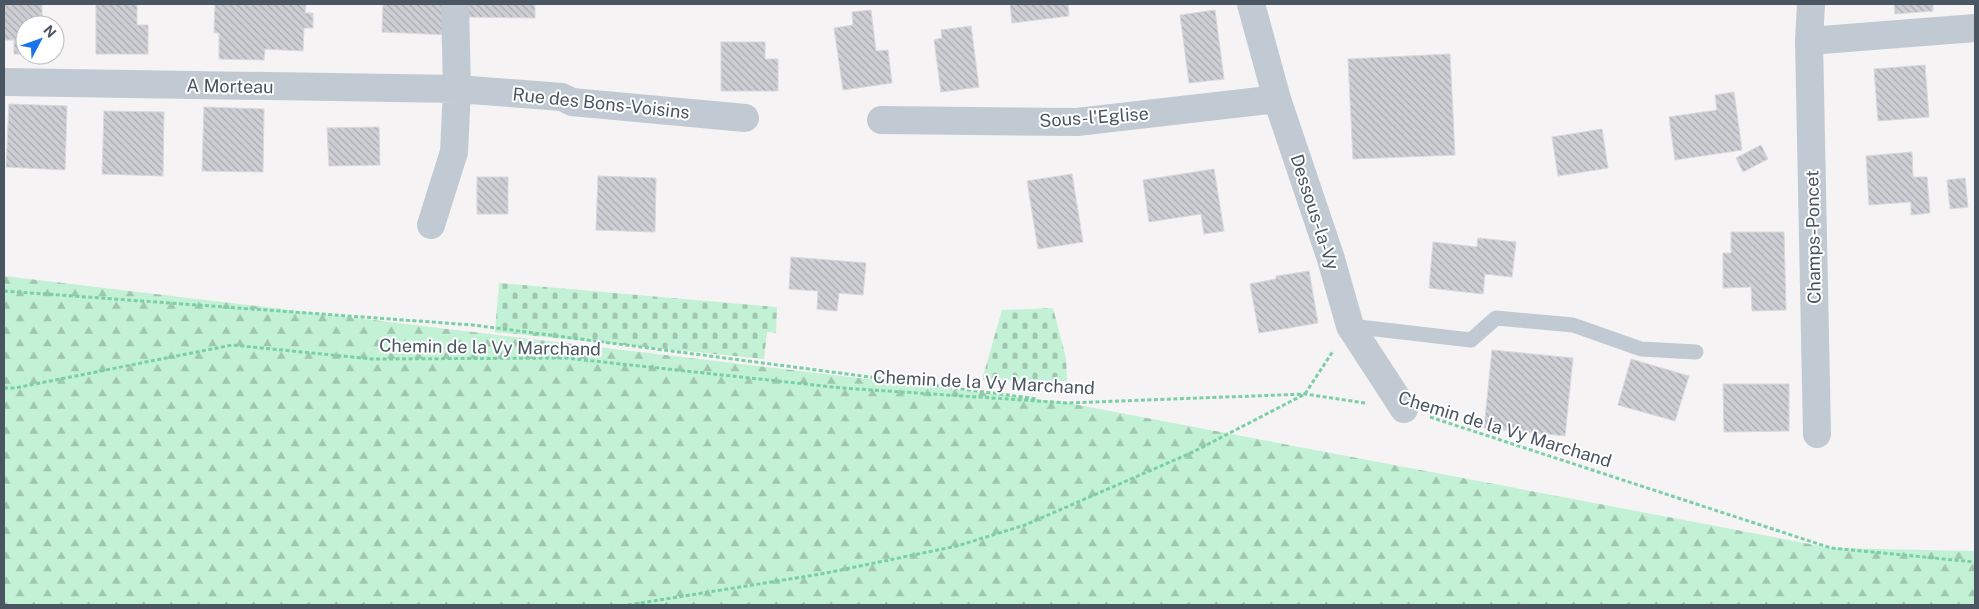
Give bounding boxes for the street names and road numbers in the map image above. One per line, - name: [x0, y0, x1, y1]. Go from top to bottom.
- street label: A Morteau: [186, 75, 274, 97]
- street label: Rue des Bons-Voisins: [512, 83, 690, 123]
- street label: Sous-l'Eglise: [1039, 103, 1149, 131]
- street label: Dessous-la-Vy: [1286, 151, 1344, 273]
- street label: Champs-Poncet: [1801, 170, 1825, 304]
- street label: Chemin de la Vy Marchand: [379, 335, 601, 359]
- street label: Chemin de la Vy Marchand: [873, 366, 1095, 398]
- street label: Chemin de la Vy Marchand: [1396, 387, 1614, 471]

